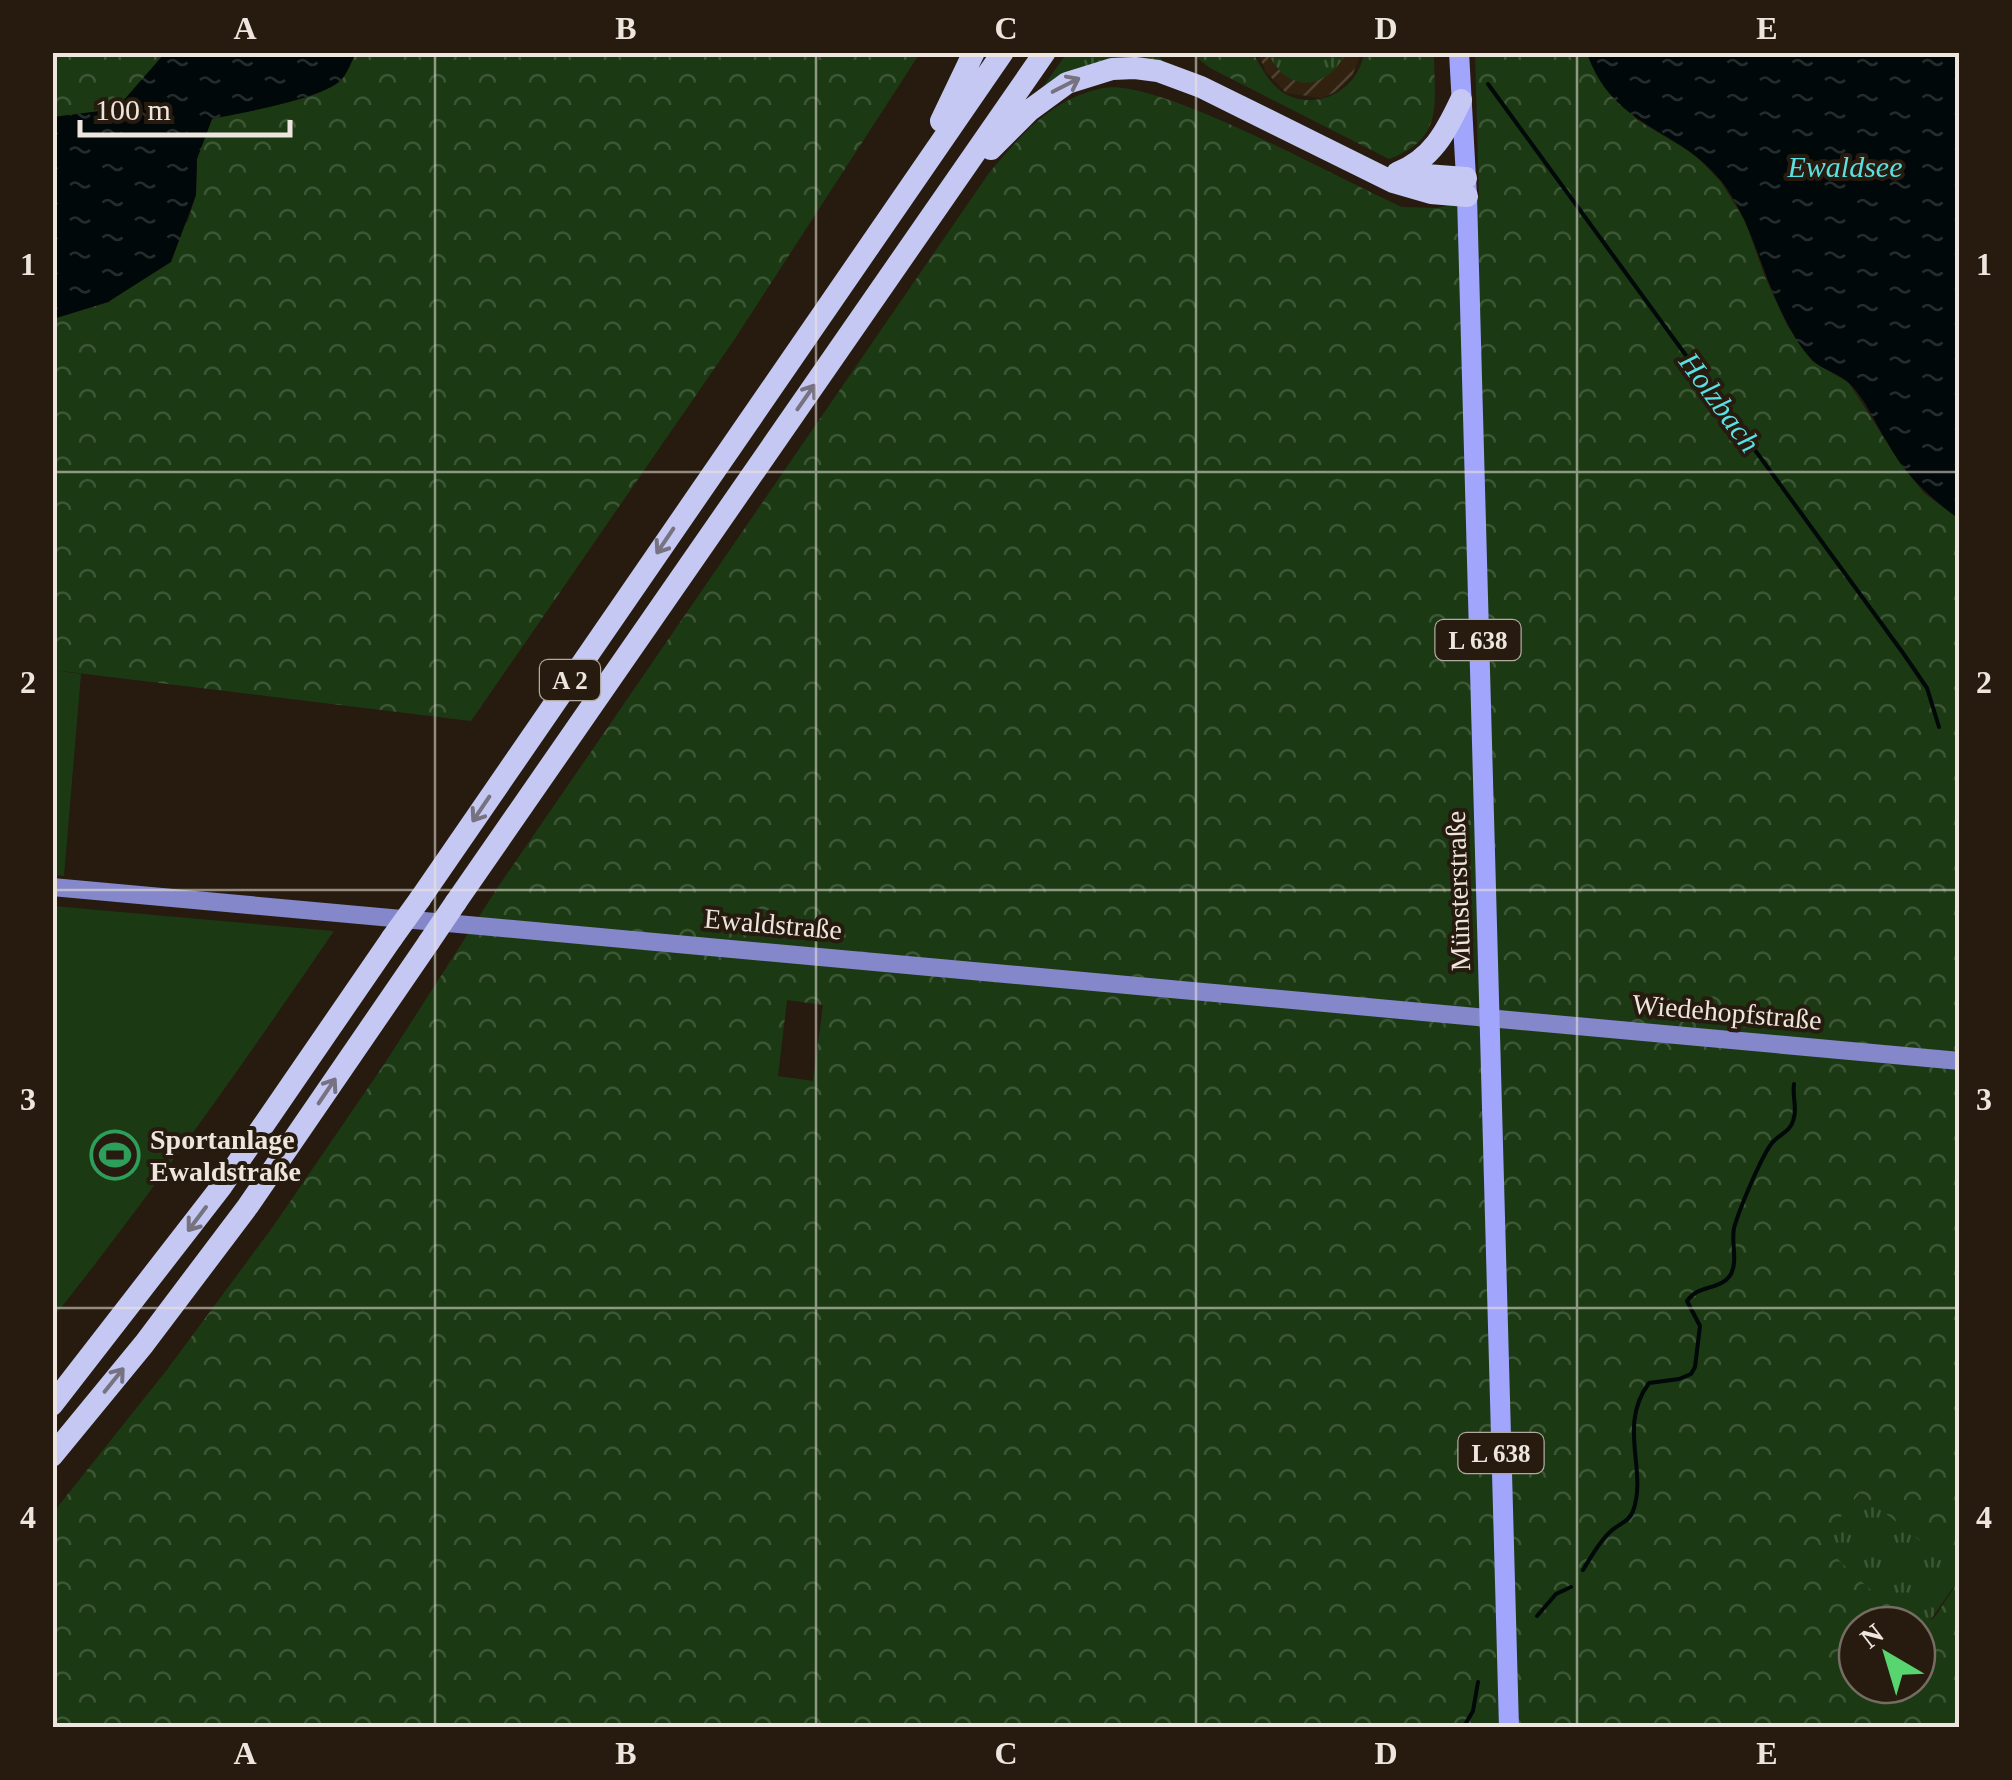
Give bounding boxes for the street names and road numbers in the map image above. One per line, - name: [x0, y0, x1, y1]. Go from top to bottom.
- road number: L 638: [1436, 620, 1520, 660]
- road number: A 2: [540, 660, 600, 700]
- street label: Münsterstraße: [1440, 810, 1476, 972]
- street label: Ewaldstraße: [703, 903, 843, 945]
- street label: Wiedehopfstraße: [1631, 988, 1823, 1036]
- road number: L 638: [1458, 1433, 1544, 1473]

